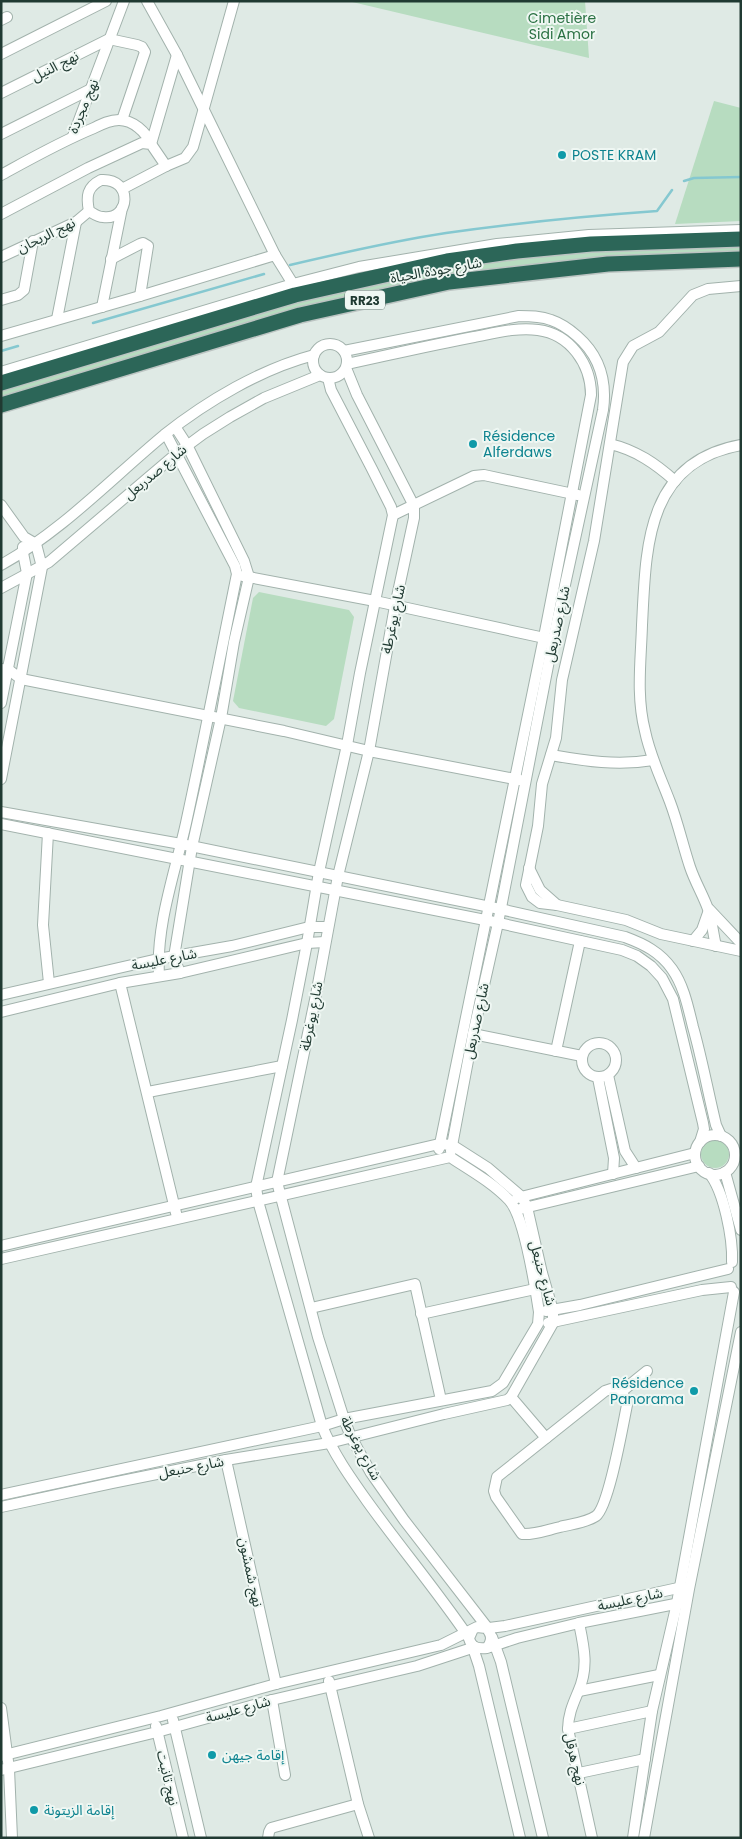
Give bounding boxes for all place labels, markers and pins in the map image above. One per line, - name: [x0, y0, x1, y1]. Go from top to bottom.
- place label: POSTE KRAM: [572, 145, 656, 165]
- marker: POSTE KRAM: [556, 149, 568, 161]
- place label: Résidence Alferdaws: [483, 426, 556, 462]
- marker: Résidence Alferdaws: [467, 438, 479, 450]
- place label: Résidence Panorama: [610, 1373, 684, 1409]
- marker: Résidence Panorama: [688, 1385, 700, 1397]
- place label: إقامة جيهن: [222, 1745, 285, 1765]
- marker: إقامة جيهن: [206, 1749, 218, 1761]
- place label: إقامة الزيتونة: [44, 1800, 115, 1820]
- marker: إقامة الزيتونة: [28, 1804, 40, 1816]

